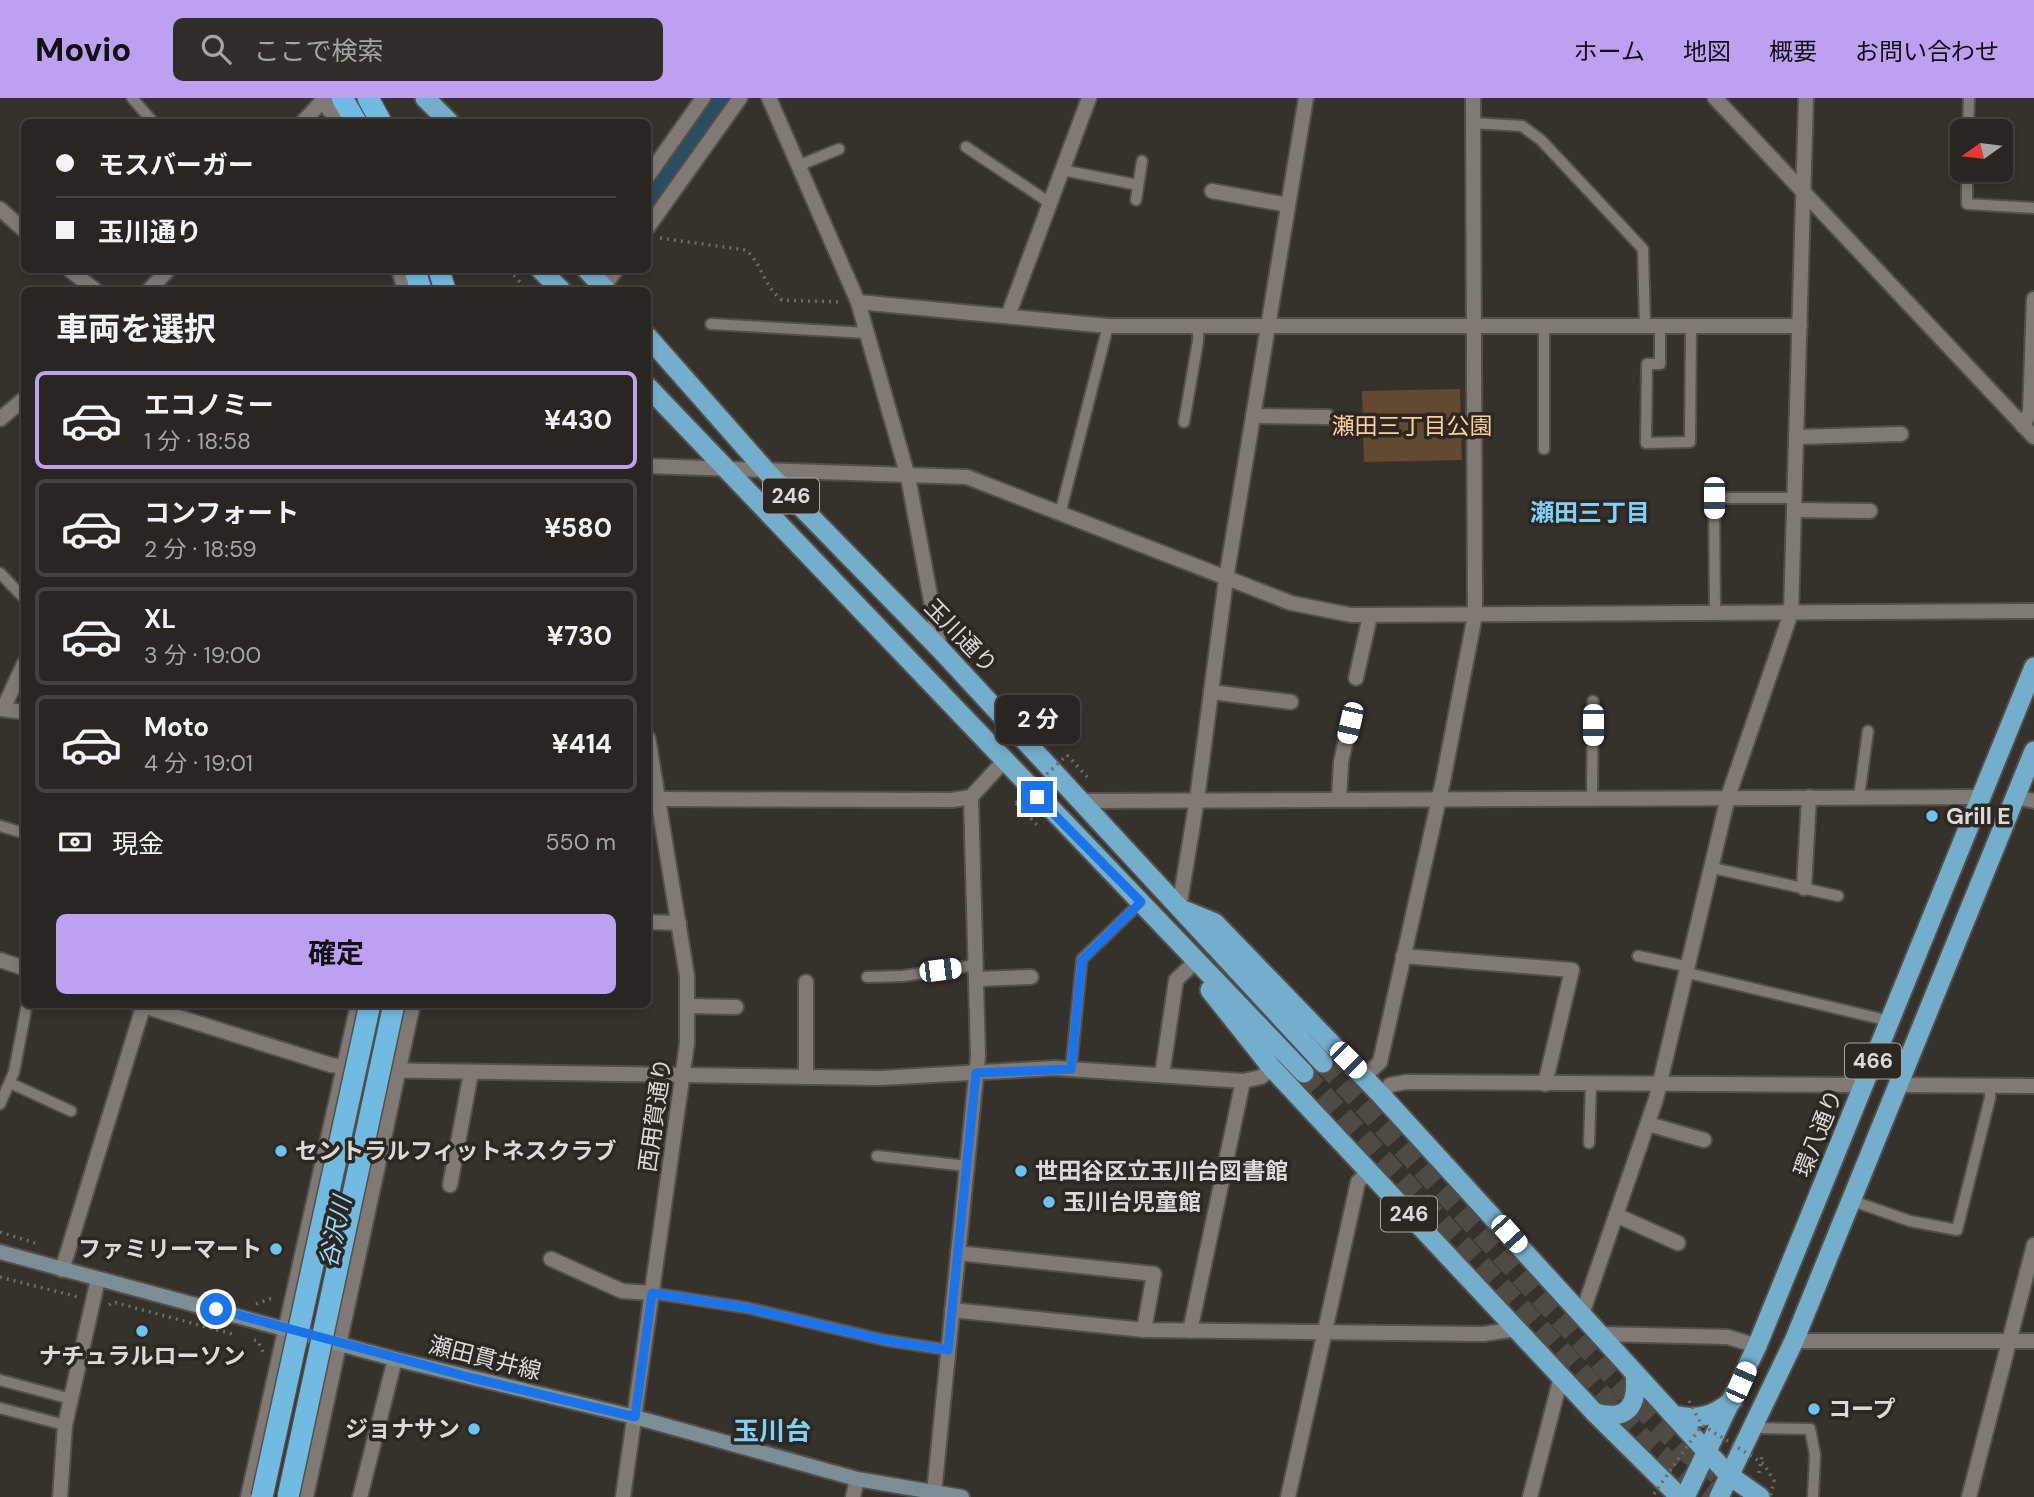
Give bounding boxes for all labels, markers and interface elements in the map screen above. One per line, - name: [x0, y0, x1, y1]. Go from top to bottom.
- search box: [173, 18, 663, 81]
- text: Movio: [35, 28, 131, 71]
- icon: search: [197, 30, 235, 68]
- text: ここで検索: [253, 34, 383, 68]
- text: ホーム: [1574, 36, 1645, 67]
- text: 地図: [1683, 36, 1731, 67]
- text: 概要: [1769, 36, 1817, 67]
- text: お問い合わせ: [1855, 36, 1999, 67]
- north arrow: [1950, 119, 2012, 182]
- map controls: [1950, 119, 2013, 182]
- text: モスバーガー: [98, 148, 254, 182]
- text: 玉川通り: [98, 215, 202, 249]
- text: 車両を選択: [56, 308, 216, 350]
- text: エコノミー: [144, 388, 274, 422]
- icon: car: [60, 389, 123, 452]
- text: ¥430: [544, 403, 612, 437]
- park label: 瀬田三丁目公園: [1332, 411, 1493, 441]
- text: 1 分 · 18:58: [144, 426, 251, 456]
- car: [1704, 477, 1725, 519]
- road number: 246: [763, 478, 819, 514]
- text: コンフォート: [144, 496, 299, 530]
- icon: car: [60, 497, 123, 560]
- district label: 瀬田三丁目: [1530, 497, 1650, 528]
- text: ¥580: [544, 511, 612, 545]
- text: 2 分 · 18:59: [144, 534, 257, 564]
- street label: 玉川通り: [918, 592, 1004, 680]
- text: XL: [144, 602, 176, 636]
- icon: car: [60, 605, 123, 668]
- text: ¥730: [547, 619, 612, 653]
- text: 3 分 · 19:00: [144, 640, 261, 670]
- callout: 2 分: [995, 696, 1079, 744]
- car: [1336, 700, 1365, 746]
- text: 2 分: [1017, 704, 1059, 734]
- car: [1583, 704, 1604, 746]
- text: Moto: [144, 710, 209, 744]
- icon: car: [60, 713, 123, 776]
- text: ¥414: [552, 727, 612, 761]
- text: 4 分 · 19:01: [144, 748, 253, 778]
- route end: [1021, 781, 1053, 813]
- place label: Grill E: [1946, 801, 2011, 831]
- marker: Grill E: [1924, 808, 1940, 824]
- icon: cash: [56, 823, 94, 861]
- text: 現金: [112, 827, 164, 861]
- text: 550 m: [546, 827, 616, 857]
- button: 確定: [56, 914, 616, 994]
- car: [918, 957, 963, 983]
- car: [1326, 1038, 1371, 1082]
- road number: 466: [1845, 1044, 1901, 1079]
- street label: 西用賀通り: [632, 1056, 678, 1174]
- street label: 環八通り: [1787, 1085, 1849, 1181]
- place label: セントラルフィットネスクラブ: [295, 1136, 617, 1166]
- marker: セントラルフィットネスクラブ: [273, 1143, 289, 1159]
- place label: 世田谷区立玉川台図書館: [1035, 1156, 1288, 1186]
- marker: 世田谷区立玉川台図書館: [1013, 1163, 1029, 1179]
- place label: 玉川台児童館: [1063, 1187, 1201, 1217]
- water label: 谷沢川: [312, 1191, 358, 1270]
- marker: 玉川台児童館: [1041, 1194, 1057, 1210]
- road number: 246: [1381, 1196, 1437, 1232]
- car: [1488, 1211, 1531, 1257]
- place label: ファミリーマート: [78, 1234, 262, 1264]
- marker: ファミリーマート: [268, 1241, 284, 1257]
- route start: [200, 1293, 232, 1325]
- marker: ナチュラルローソン: [134, 1323, 150, 1339]
- street label: 瀬田貫井線: [426, 1330, 544, 1386]
- place label: ナチュラルローソン: [39, 1341, 246, 1371]
- car: [1723, 1359, 1760, 1405]
- place label: コープ: [1828, 1394, 1896, 1424]
- marker: コープ: [1806, 1401, 1822, 1417]
- place label: ジョナサン: [345, 1414, 460, 1444]
- district label: 玉川台: [733, 1414, 811, 1448]
- marker: ジョナサン: [466, 1421, 482, 1437]

